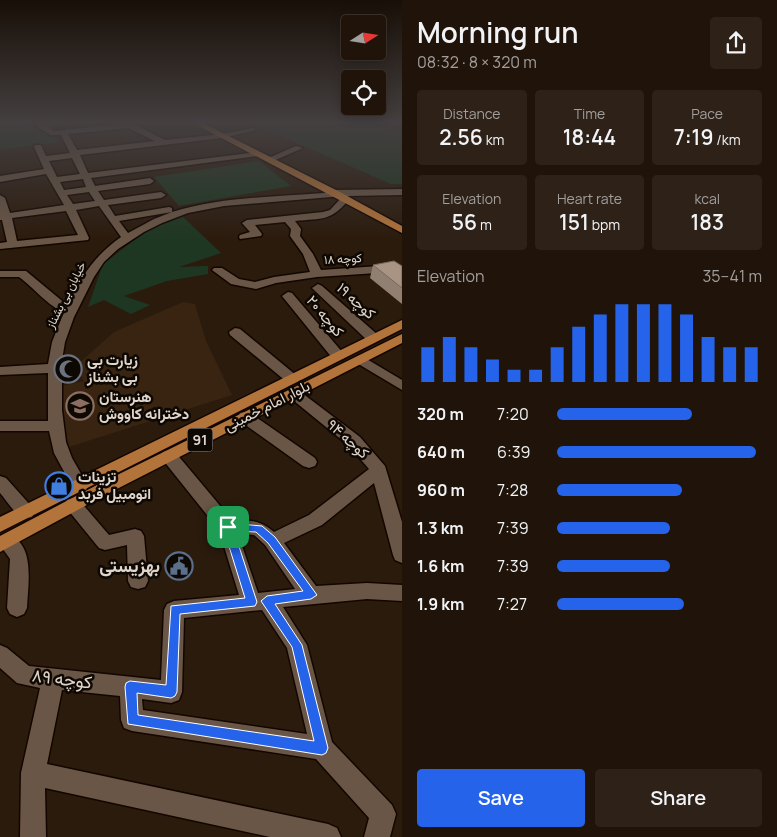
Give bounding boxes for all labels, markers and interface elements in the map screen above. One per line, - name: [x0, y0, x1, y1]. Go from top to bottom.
- text: Morning run: [417, 13, 578, 51]
- north arrow: [341, 15, 386, 60]
- map controls: [341, 15, 386, 115]
- button: share: [710, 17, 762, 69]
- text: 08:32 · 8 × 320 m: [417, 51, 537, 73]
- button: locate: [341, 70, 386, 115]
- text: Distance: [443, 104, 501, 123]
- text: Time: [574, 104, 605, 123]
- text: Pace: [691, 104, 723, 123]
- text: 2.56: [439, 123, 483, 151]
- text: 18:44: [563, 123, 616, 151]
- text: 7:19: [674, 123, 714, 151]
- text: km: [483, 130, 504, 149]
- text: /km: [714, 130, 741, 149]
- text: Elevation: [442, 189, 501, 208]
- text: Heart rate: [557, 189, 622, 208]
- text: kcal: [694, 189, 720, 208]
- text: 56: [452, 208, 477, 236]
- text: 151: [559, 208, 589, 236]
- text: 183: [690, 208, 724, 236]
- text: m: [477, 215, 492, 234]
- text: bpm: [589, 215, 620, 234]
- street label: کوچه ۱۸: [324, 249, 362, 268]
- street label: خیابان بی بشناز: [41, 259, 90, 332]
- text: Elevation: [417, 265, 485, 287]
- text: 35–41 m: [703, 265, 762, 287]
- street label: کوچه ۱۹: [332, 278, 381, 324]
- street label: کوچه ۲۰: [302, 290, 349, 341]
- place label: زیارت بی بی بشناز: [86, 349, 138, 387]
- mosque icon: زیارت بی بی بشناز: [53, 354, 83, 384]
- street label: بلوار امام خمینی: [220, 375, 313, 436]
- place label: هنرستان دخترانه کاووش: [99, 386, 189, 424]
- school or university icon: هنرستان دخترانه کاووش: [65, 391, 95, 421]
- text: 320 m: [417, 403, 464, 425]
- text: 7:20: [497, 403, 529, 425]
- street label: کوچه ۹۴: [323, 414, 374, 463]
- road number: 91: [188, 428, 212, 452]
- text: 640 m: [417, 441, 465, 463]
- text: 6:39: [497, 441, 531, 463]
- place label: تزینات اتومبیل فربد: [78, 466, 151, 504]
- shop icon: تزینات اتومبیل فربد: [44, 471, 74, 501]
- text: 960 m: [417, 479, 465, 501]
- text: 7:28: [497, 479, 528, 501]
- pin: [207, 506, 249, 548]
- icon: arrive: [214, 513, 242, 541]
- text: 1.3 km: [417, 517, 464, 539]
- text: 7:39: [497, 517, 529, 539]
- public building icon: بهزیستی: [164, 551, 194, 581]
- place label: بهزیستی: [99, 553, 160, 577]
- text: 1.6 km: [417, 555, 464, 577]
- text: 7:39: [497, 555, 529, 577]
- text: 1.9 km: [417, 593, 464, 615]
- text: 7:27: [497, 593, 527, 615]
- street label: کوچه ۸۹: [31, 662, 94, 695]
- button: Save: [417, 769, 585, 827]
- button: Share: [595, 769, 762, 827]

